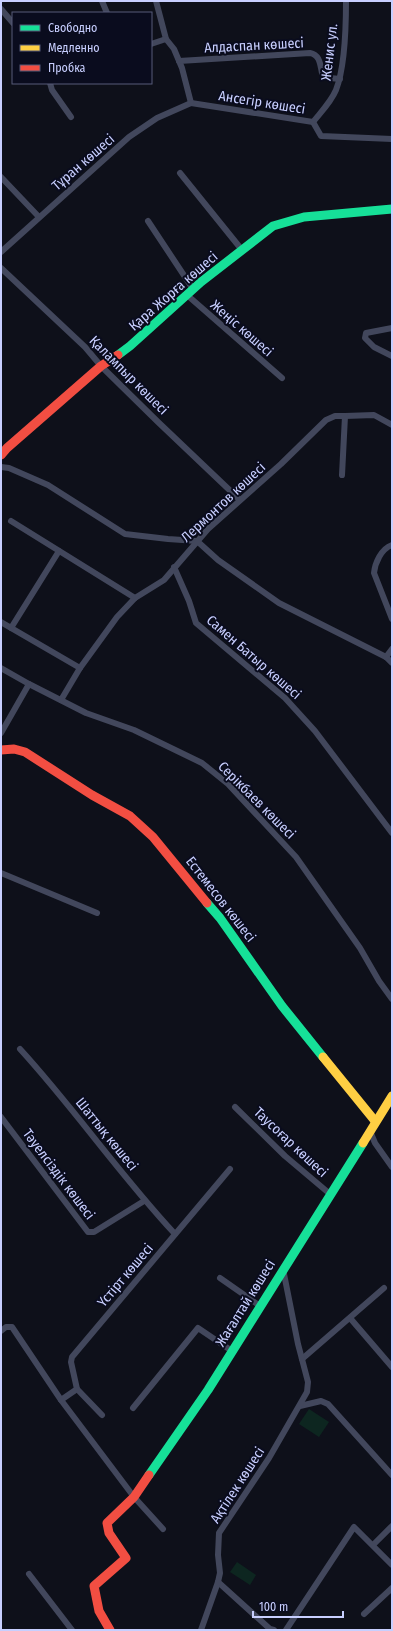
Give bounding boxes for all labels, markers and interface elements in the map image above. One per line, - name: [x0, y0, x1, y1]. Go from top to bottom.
- legend: [12, 12, 152, 84]
- text: Свободно: [48, 21, 97, 35]
- street label: Женис ул.: [318, 22, 341, 82]
- street label: Алдаспан көшесі: [204, 34, 304, 57]
- text: Медленно: [48, 41, 100, 55]
- text: Пробка: [48, 61, 86, 75]
- street label: Ансегір көшесі: [217, 87, 306, 118]
- street label: Тұран көшесі: [49, 131, 118, 194]
- street label: Қара Жорға көшесі: [125, 248, 221, 335]
- street label: Жеңіс көшесі: [207, 296, 277, 360]
- street label: Қалампыр көшесі: [86, 332, 172, 418]
- street label: Лермонтов көшесі: [178, 459, 269, 546]
- street label: Самен Батыр көшесі: [203, 612, 305, 703]
- street label: Серікбаев көшесі: [214, 758, 299, 843]
- street label: Естемесов көшесі: [182, 853, 259, 945]
- street label: Шаттық көшесі: [72, 1094, 141, 1174]
- street label: Тауcоғар көшесі: [250, 1104, 331, 1181]
- street label: Тәуелсіздік көшесі: [19, 1126, 98, 1223]
- street label: Үстірт көшесі: [94, 1240, 157, 1311]
- street label: Жағалтай көшесі: [212, 1257, 279, 1350]
- street label: Ақтілек көшесі: [206, 1444, 268, 1527]
- scale bar: [253, 1593, 343, 1619]
- text: 100 m: [259, 1600, 288, 1614]

